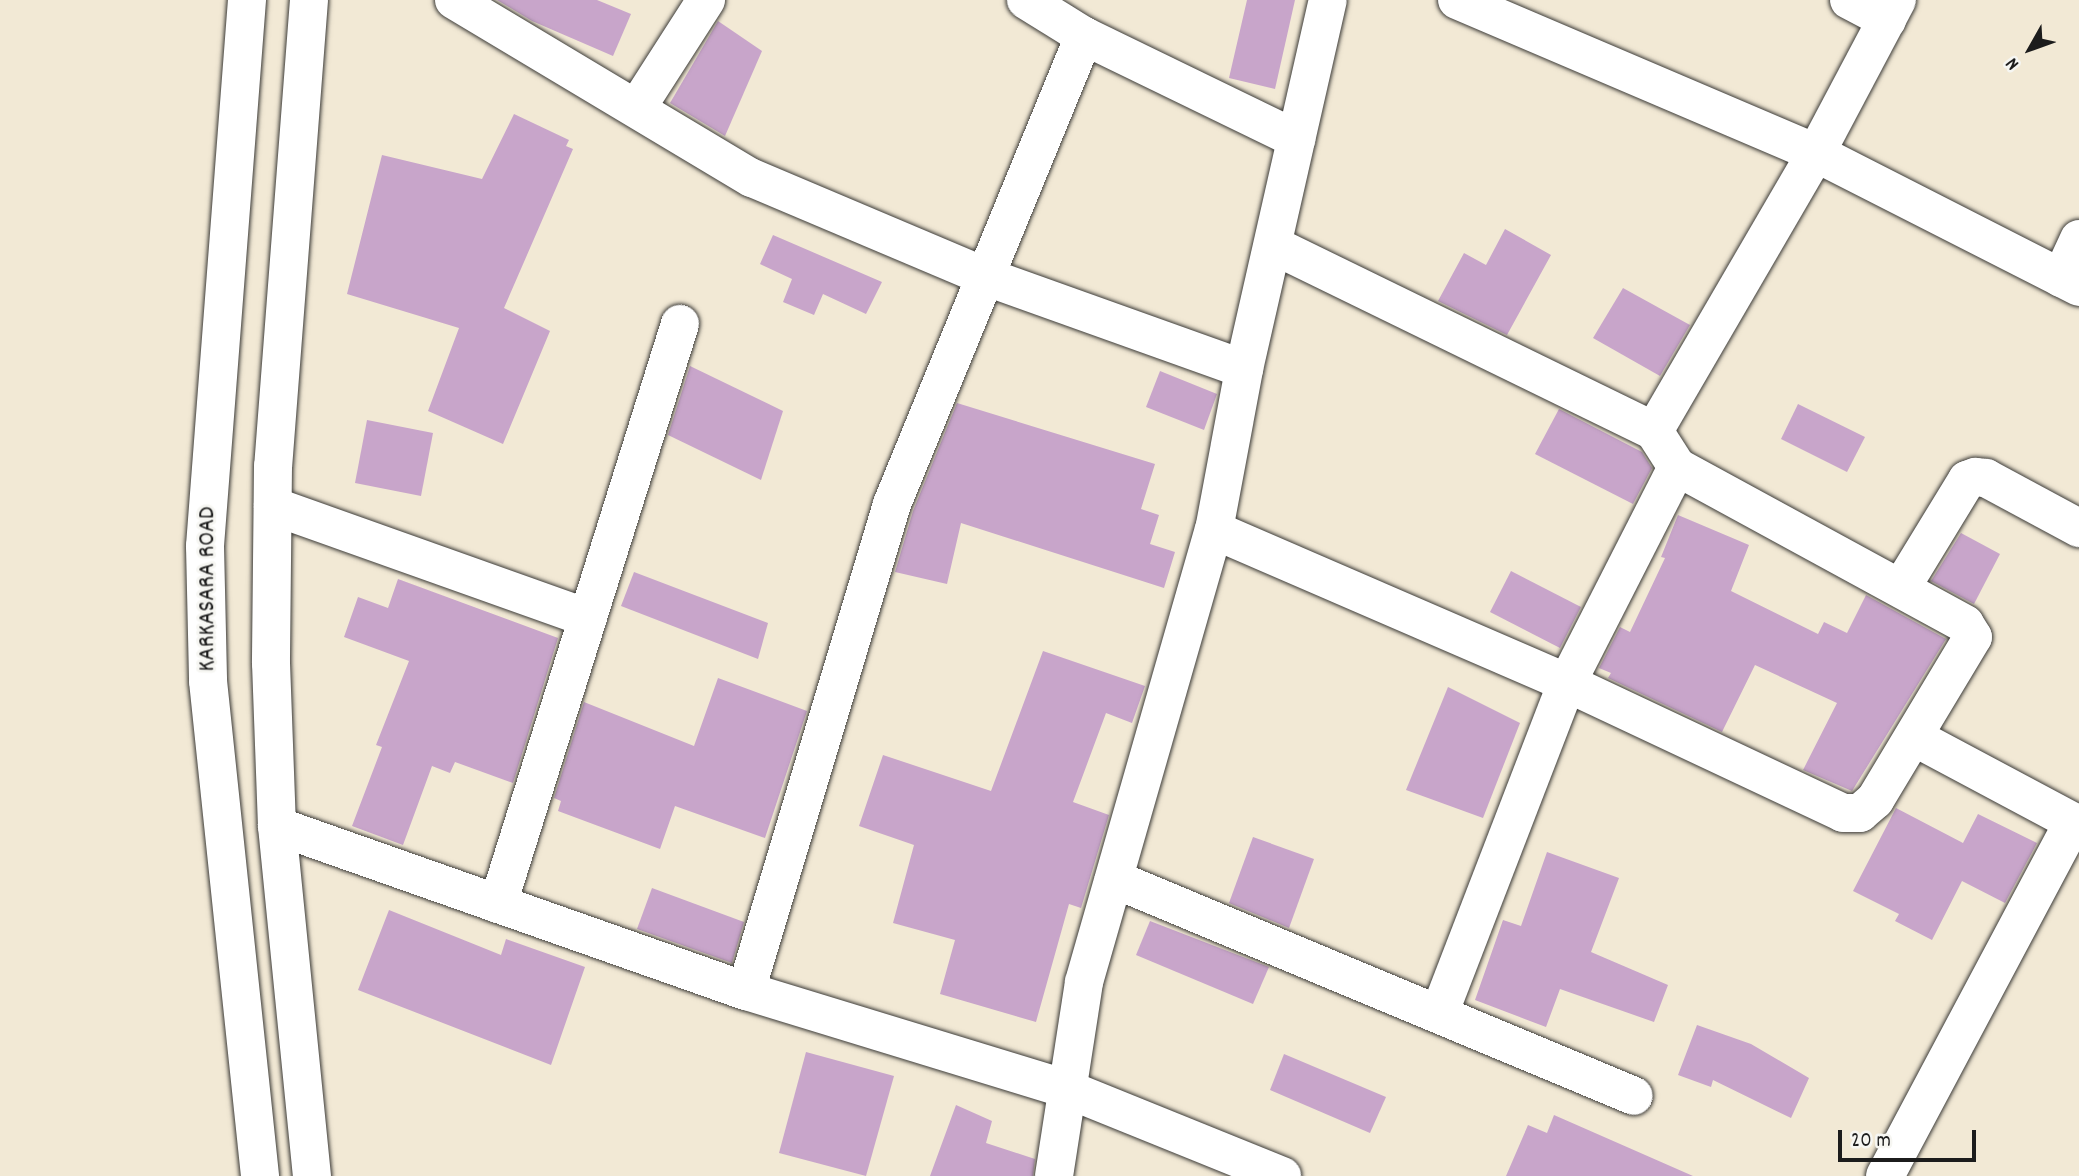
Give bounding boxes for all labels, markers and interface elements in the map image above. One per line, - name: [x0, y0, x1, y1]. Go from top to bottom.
- north arrow: [1995, 14, 2065, 84]
- text: N: [2000, 51, 2027, 75]
- street label: KARKASARA ROAD: [195, 507, 223, 671]
- scale bar: [1841, 1116, 1979, 1160]
- text: 20 m: [1851, 1127, 1891, 1157]

